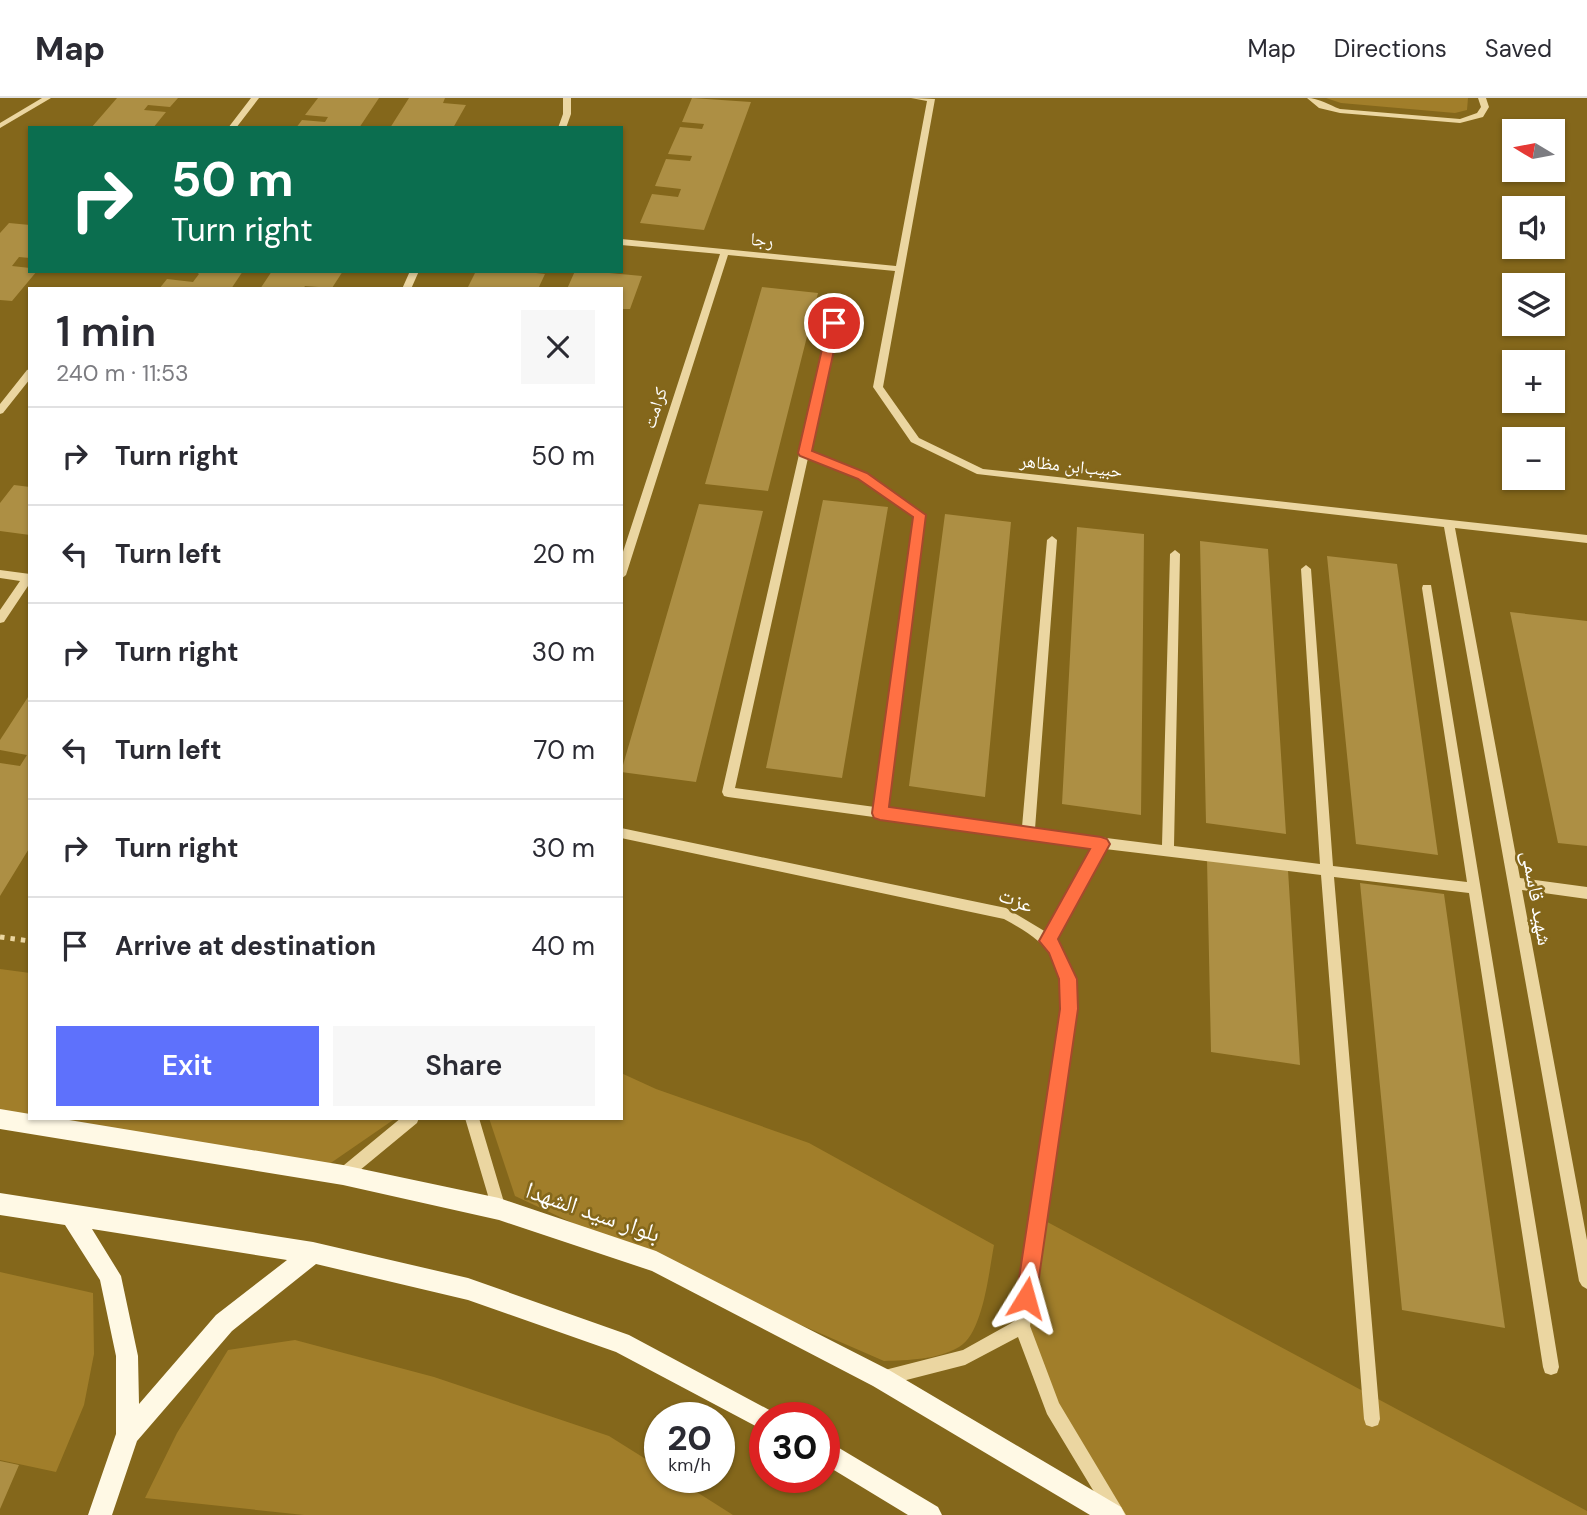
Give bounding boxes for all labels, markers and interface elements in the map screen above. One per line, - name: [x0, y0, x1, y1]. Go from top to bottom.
- text: Map: [35, 27, 105, 70]
- text: Map: [1248, 33, 1296, 64]
- text: Directions: [1334, 33, 1447, 64]
- text: Saved: [1485, 33, 1552, 64]
- north arrow: [1502, 119, 1564, 182]
- map controls: [1502, 119, 1565, 490]
- text: 50 m: [171, 147, 294, 211]
- icon: right: [56, 154, 147, 245]
- button: sound: [1502, 196, 1565, 259]
- text: Turn right: [171, 209, 313, 251]
- street label: رجا: [749, 227, 775, 253]
- button: layers: [1502, 273, 1565, 336]
- pin: [804, 293, 864, 353]
- text: 1 min: [56, 304, 156, 359]
- icon: arrive: [815, 304, 853, 342]
- button: close: [521, 310, 595, 384]
- button: +: [1502, 350, 1565, 413]
- text: 240 m · 11:53: [56, 358, 189, 388]
- street label: کرامت: [637, 384, 673, 432]
- button: −: [1502, 427, 1565, 490]
- icon: right: [56, 437, 94, 475]
- text: Turn right: [115, 439, 239, 473]
- text: 50 m: [531, 439, 595, 473]
- street label: حبیب‌ابن مظاهر: [1018, 449, 1123, 483]
- icon: left: [56, 535, 94, 573]
- text: Turn left: [115, 537, 222, 571]
- text: 20 m: [532, 537, 595, 571]
- icon: right: [56, 633, 94, 671]
- text: Turn right: [115, 635, 239, 669]
- text: 30 m: [532, 635, 595, 669]
- icon: left: [56, 731, 94, 769]
- text: Turn left: [115, 733, 222, 767]
- text: 70 m: [534, 733, 595, 767]
- icon: right: [56, 829, 94, 867]
- text: Turn right: [115, 831, 239, 865]
- text: 30 m: [532, 831, 595, 865]
- street label: شهید قاسمی: [1515, 848, 1559, 948]
- street label: عزت: [994, 881, 1038, 920]
- icon: arrive: [56, 927, 94, 965]
- text: Arrive at destination: [115, 929, 376, 963]
- text: 40 m: [531, 929, 595, 963]
- button: Exit: [56, 1026, 319, 1106]
- button: Share: [333, 1026, 595, 1106]
- street label: بلوار سید الشهدا: [522, 1174, 664, 1249]
- position arrow: [989, 1261, 1063, 1335]
- speed limit sign: 30: [749, 1402, 840, 1493]
- text: 20: [667, 1415, 712, 1461]
- text: km/h: [668, 1453, 711, 1477]

